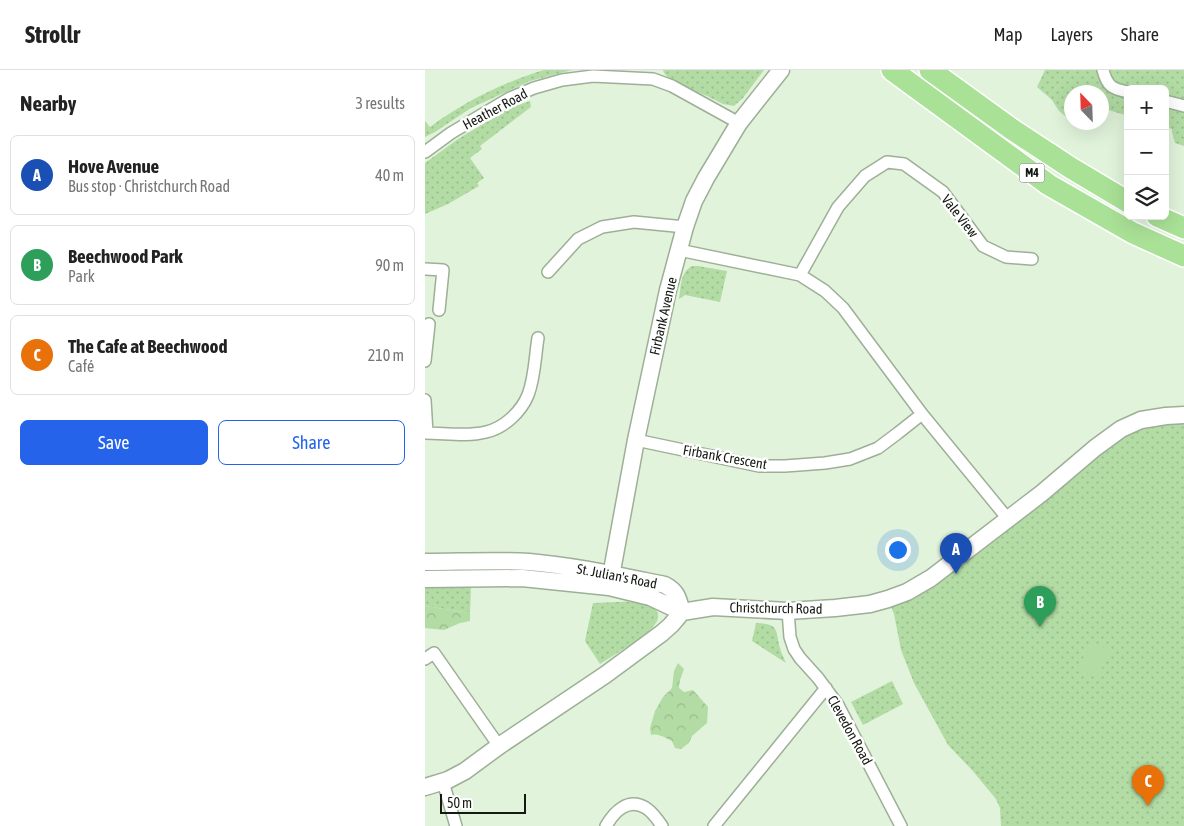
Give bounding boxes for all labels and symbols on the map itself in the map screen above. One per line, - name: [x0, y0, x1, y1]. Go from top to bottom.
- street label: Heather Road: [460, 85, 530, 133]
- north arrow: [1064, 85, 1109, 130]
- road number: M4: [1019, 164, 1045, 182]
- street label: Vale View: [938, 192, 982, 241]
- street label: Firbank Avenue: [646, 275, 680, 357]
- street label: Firbank Crescent: [682, 442, 768, 472]
- pin: A: [940, 533, 972, 574]
- your location: [885, 537, 911, 563]
- street label: St. Julian's Road: [576, 560, 658, 592]
- pin: B: [1024, 586, 1056, 627]
- street label: Christchurch Road: [729, 599, 823, 617]
- street label: Clevedon Road: [824, 693, 876, 767]
- pin: C: [1132, 765, 1164, 806]
- scale bar: [440, 791, 526, 814]

